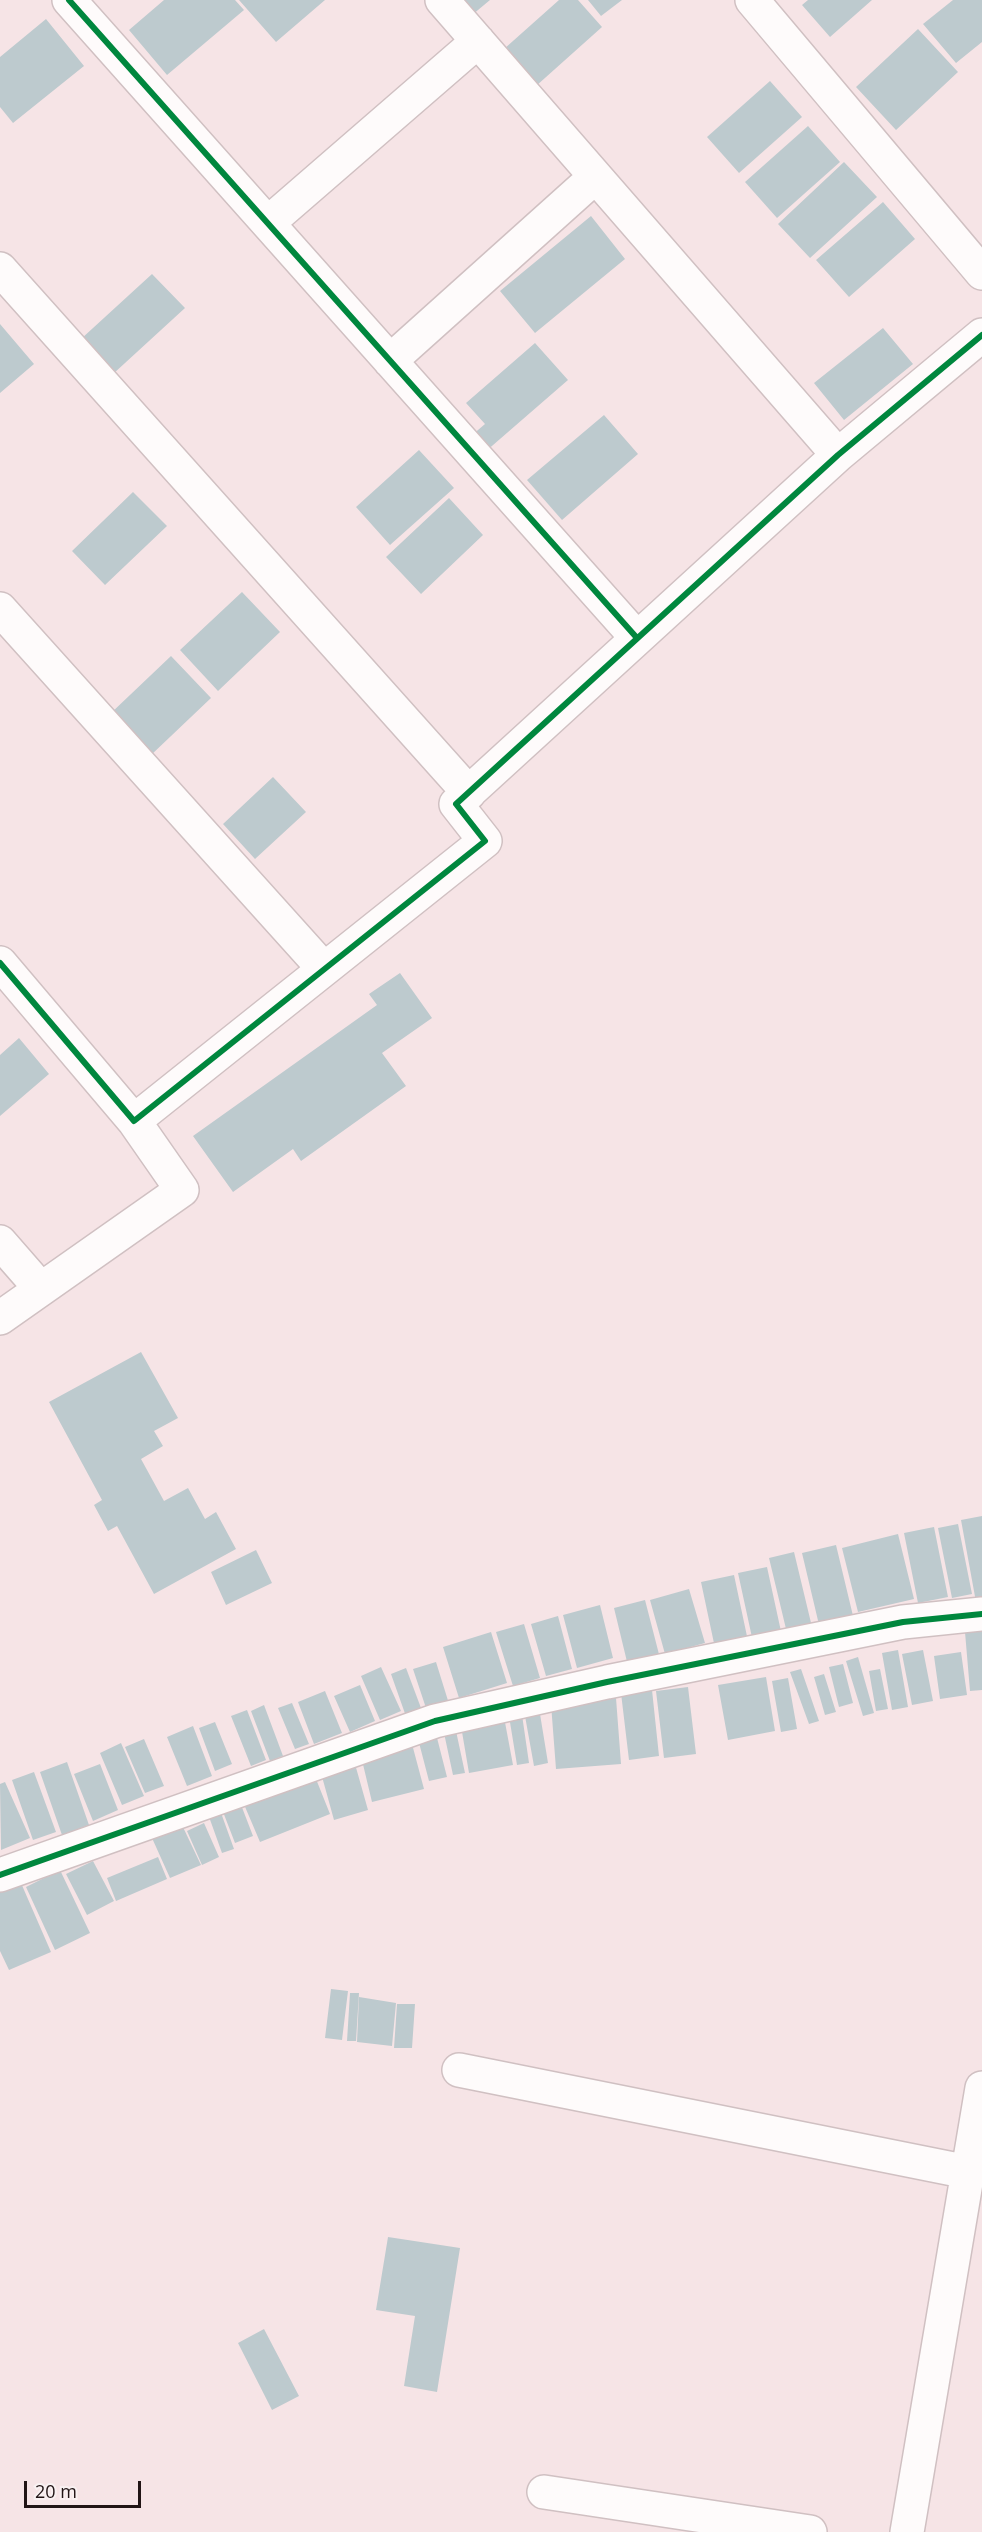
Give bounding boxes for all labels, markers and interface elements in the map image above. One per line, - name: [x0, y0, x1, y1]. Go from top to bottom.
- scale bar: [27, 2469, 144, 2507]
- text: 20 m: [35, 2479, 77, 2503]

